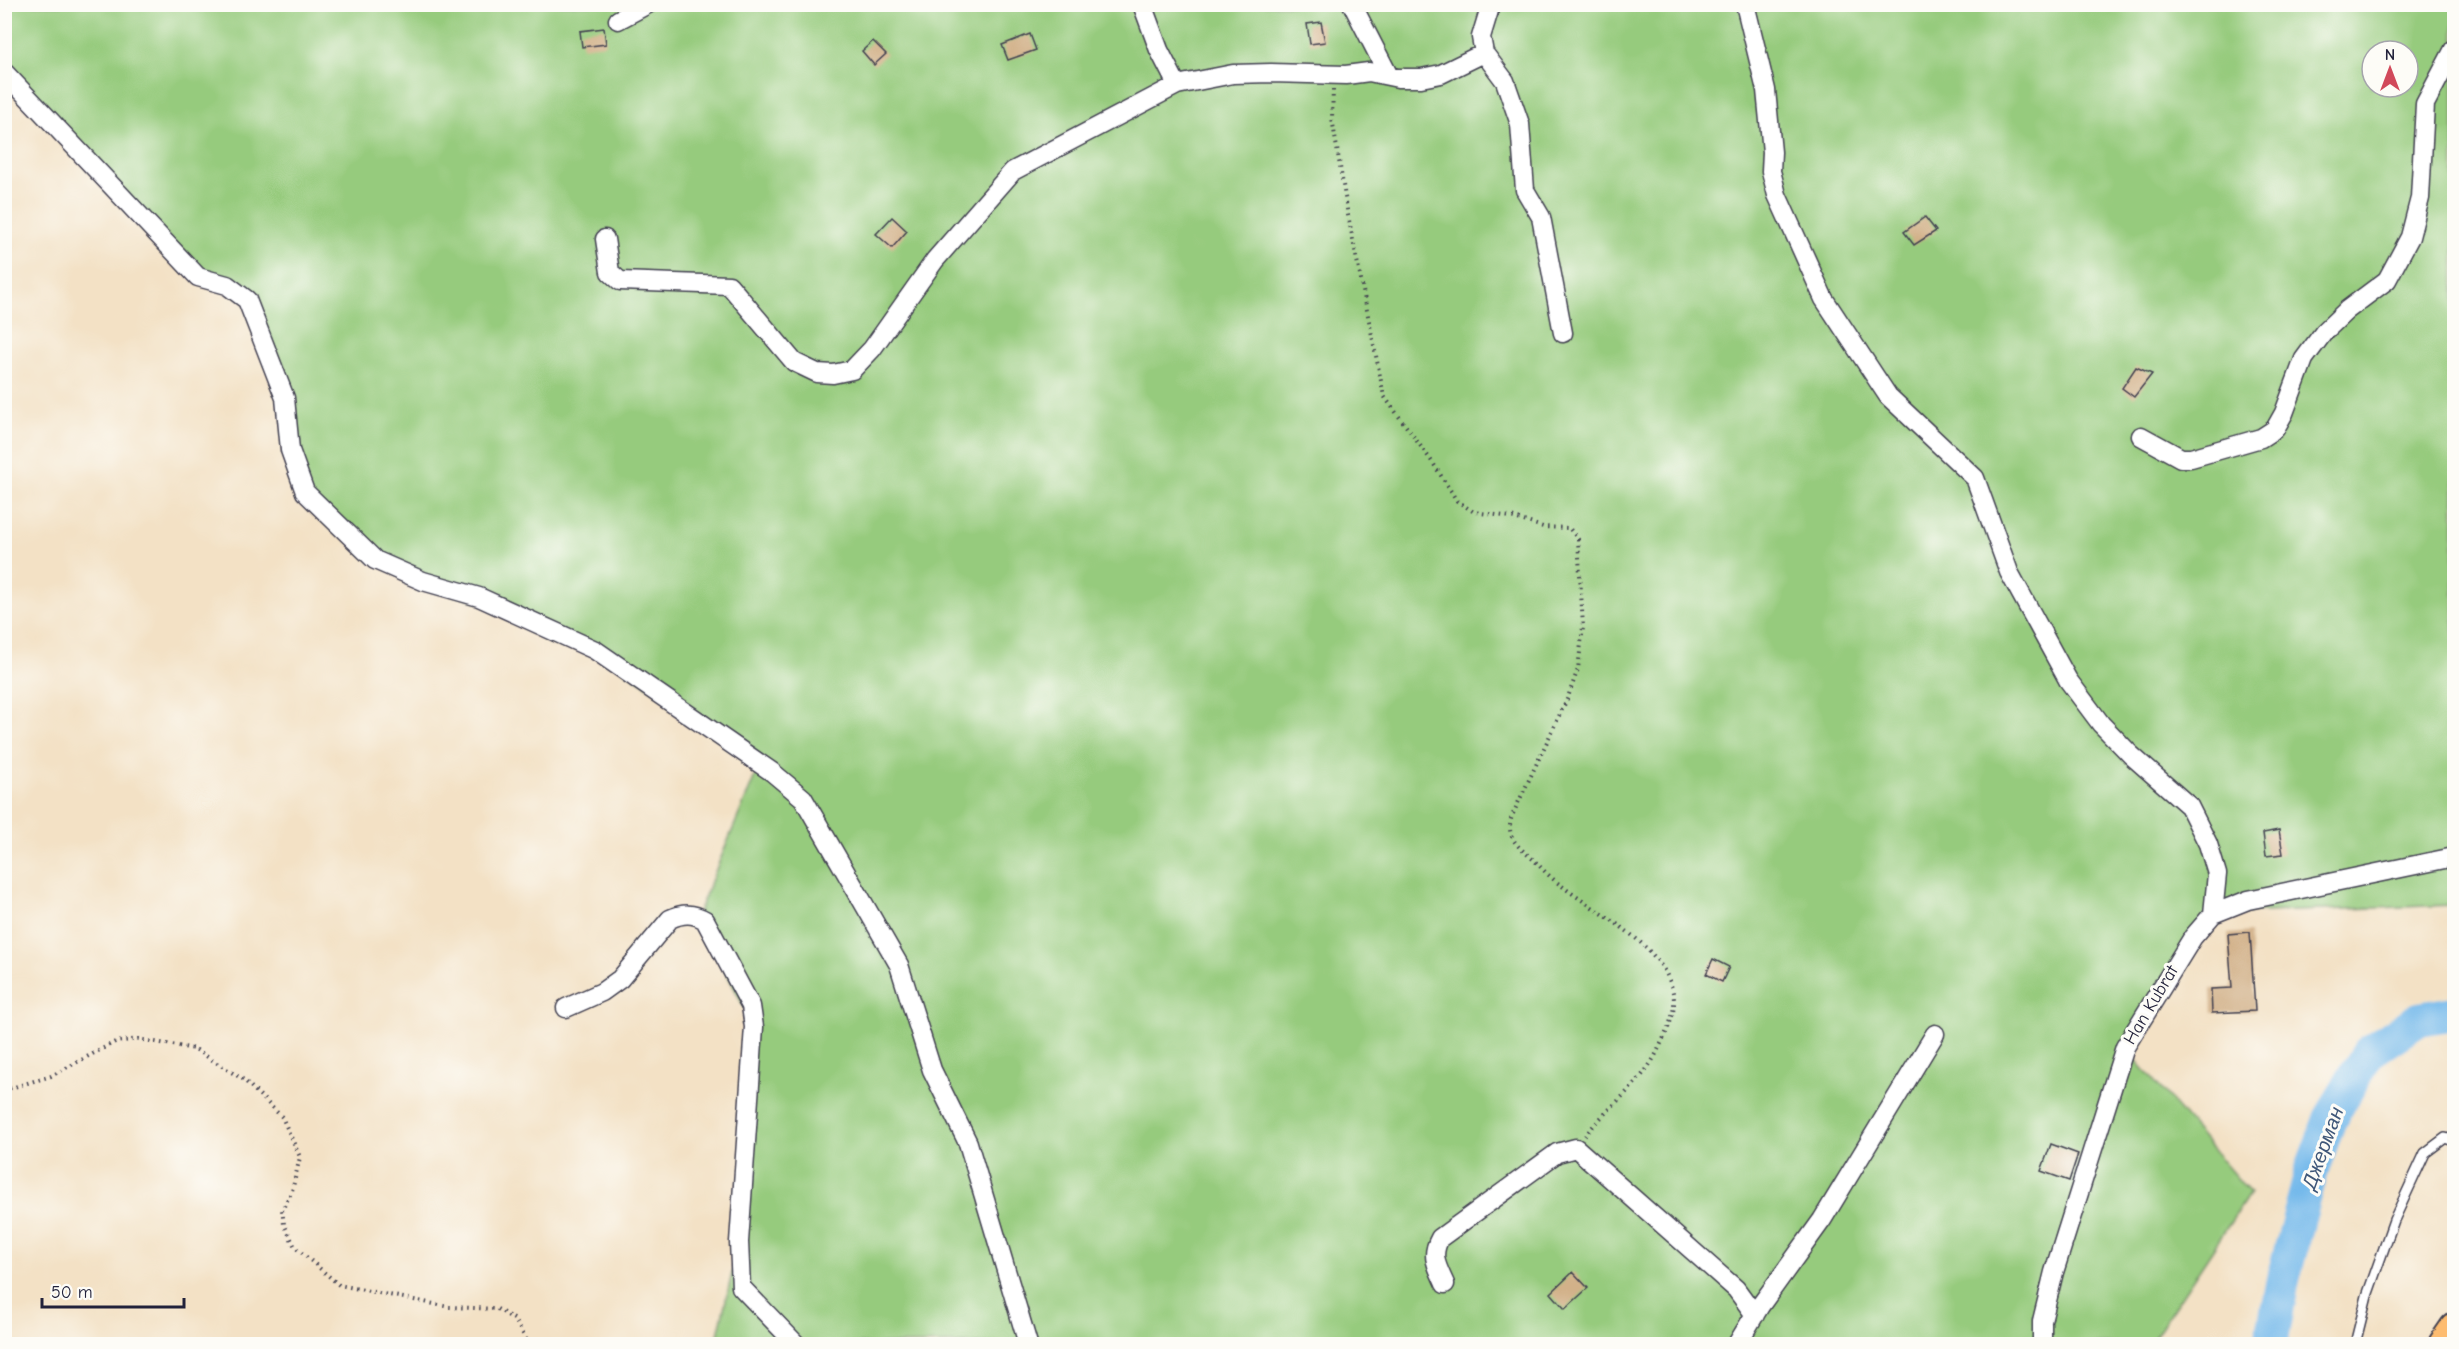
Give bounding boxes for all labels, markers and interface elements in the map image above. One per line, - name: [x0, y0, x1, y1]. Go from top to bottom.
- north arrow: [2360, 39, 2420, 99]
- text: N: [2385, 46, 2395, 64]
- street label: Han Kubrat: [2119, 961, 2183, 1048]
- water label: Джерман: [2297, 1104, 2348, 1194]
- scale bar: [42, 1271, 184, 1309]
- text: 50 m: [51, 1282, 93, 1303]

